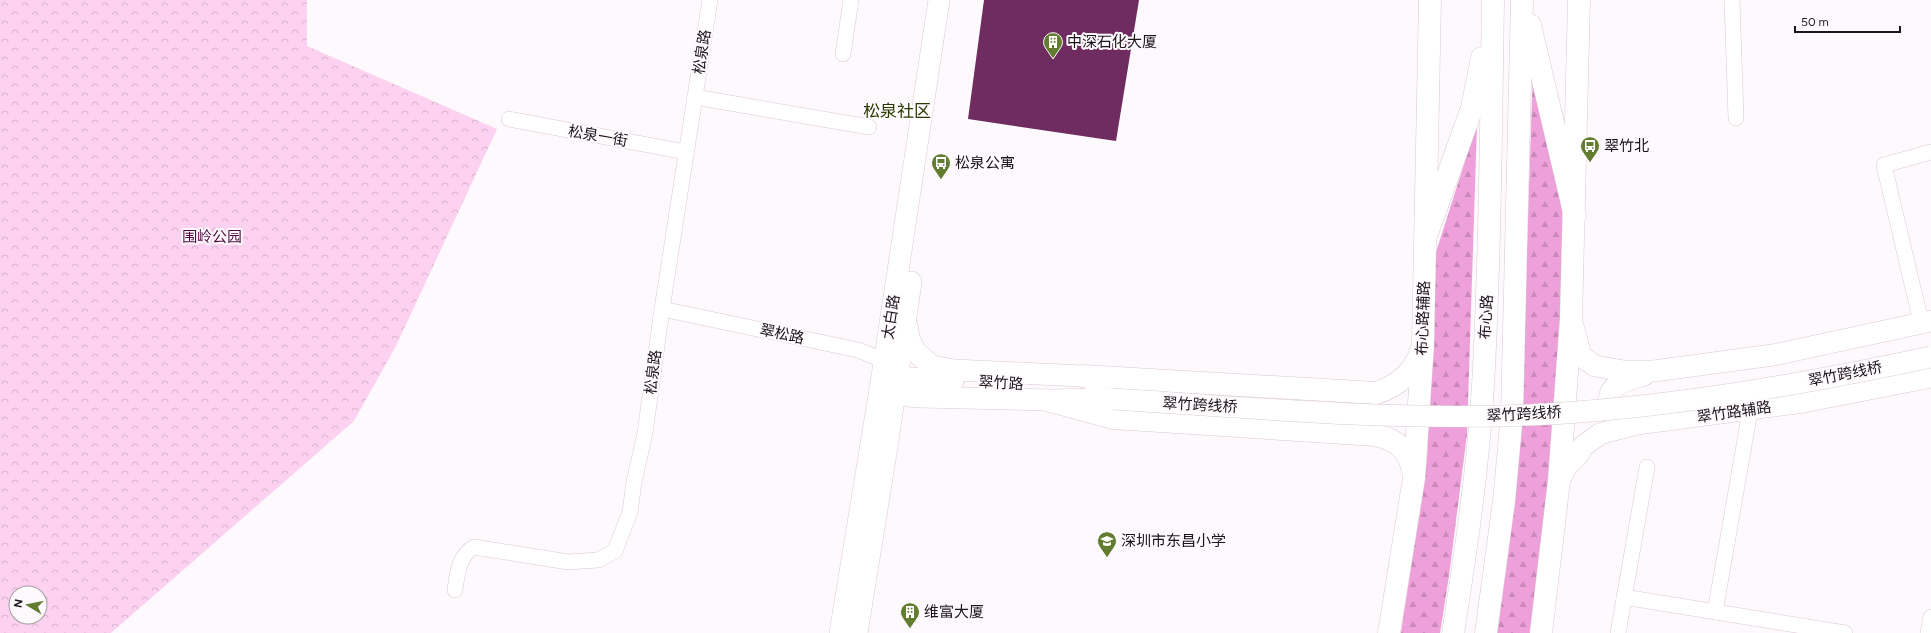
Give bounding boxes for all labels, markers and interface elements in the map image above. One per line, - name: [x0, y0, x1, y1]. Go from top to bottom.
- scale bar: [1795, 8, 1900, 34]
- text: 50 m: [1801, 15, 1829, 29]
- street label: 松泉路: [690, 28, 714, 76]
- building icon: 中深石化大厦: [1042, 31, 1064, 59]
- place label: 中深石化大厦: [1067, 33, 1157, 51]
- district label: 松泉社区: [863, 101, 931, 121]
- street label: 松泉一街: [567, 122, 629, 150]
- bus stop icon: 翠竹北: [1579, 135, 1601, 163]
- place label: 翠竹北: [1604, 137, 1649, 155]
- bus stop icon: 松泉公寓: [930, 152, 952, 180]
- place label: 松泉公寓: [955, 154, 1015, 172]
- park label: 围岭公园: [182, 228, 242, 246]
- street label: 布心路辅路: [1413, 280, 1433, 356]
- street label: 太白路: [879, 293, 903, 341]
- street label: 布心路: [1476, 294, 1496, 340]
- street label: 翠松路: [758, 321, 806, 347]
- street label: 松泉路: [641, 349, 665, 395]
- street label: 翠竹跨线桥: [1806, 358, 1884, 390]
- street label: 翠竹路: [978, 373, 1024, 393]
- street label: 翠竹跨线桥: [1162, 394, 1238, 416]
- street label: 翠竹路辅路: [1696, 398, 1772, 426]
- street label: 翠竹跨线桥: [1486, 403, 1562, 425]
- school or university icon: 深圳市东昌小学: [1096, 530, 1118, 558]
- place label: 深圳市东昌小学: [1121, 532, 1226, 550]
- north arrow: [8, 585, 48, 625]
- text: N: [12, 598, 26, 609]
- building icon: 维富大厦: [899, 601, 921, 629]
- place label: 维富大厦: [924, 603, 984, 621]

